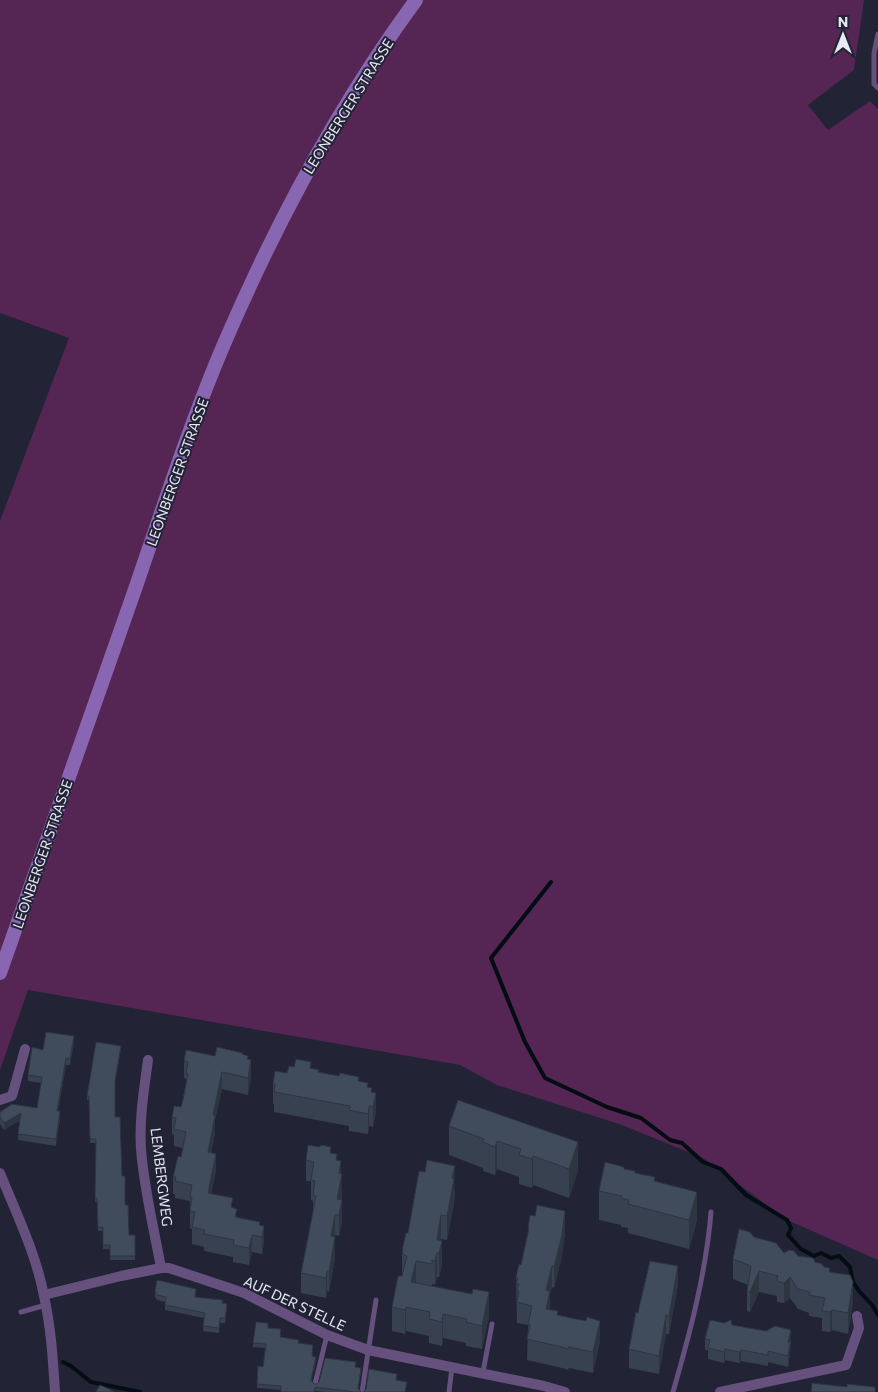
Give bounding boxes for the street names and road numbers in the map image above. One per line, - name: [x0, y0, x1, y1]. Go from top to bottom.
- street label: LEONBERGER STRASSE: [299, 35, 397, 177]
- street label: LEONBERGER STRASSE: [142, 396, 212, 548]
- street label: LEONBERGER STRASSE: [9, 777, 75, 931]
- street label: LEMBERGWEG: [148, 1127, 176, 1227]
- street label: AUF DER STELLE: [241, 1272, 349, 1334]

